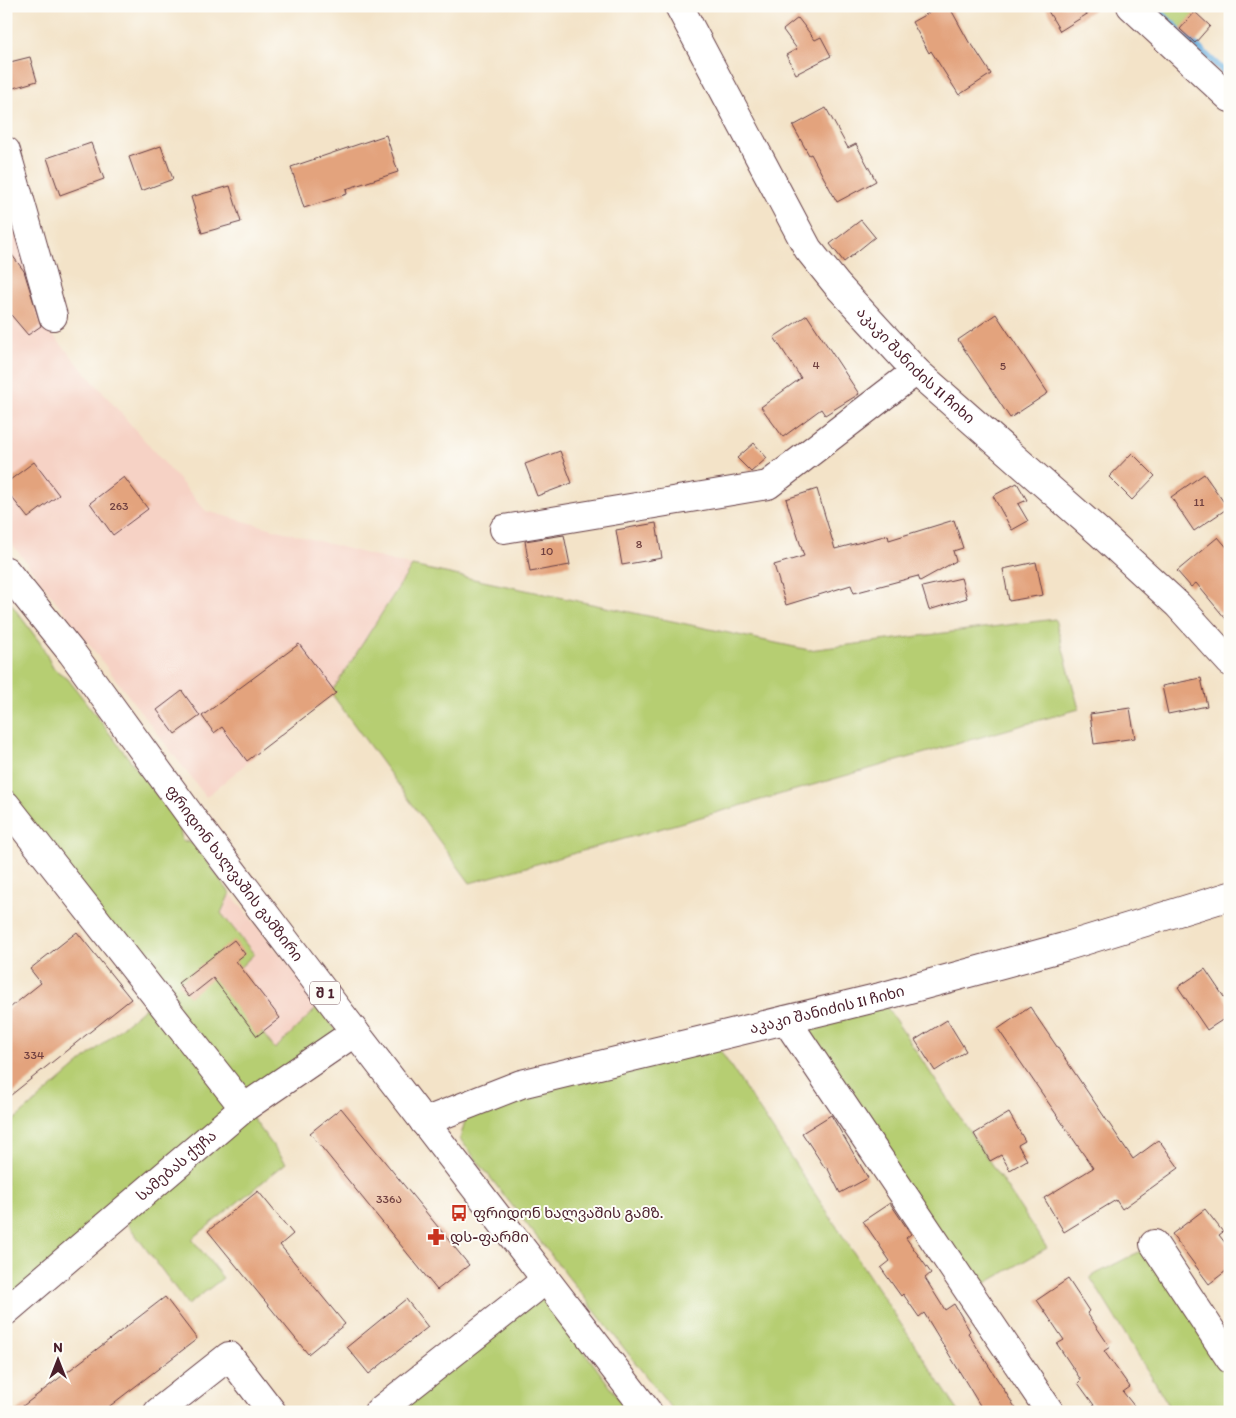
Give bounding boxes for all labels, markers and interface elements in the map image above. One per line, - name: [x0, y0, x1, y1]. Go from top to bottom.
- street label: აკაკი შანიძის II ჩიხი: [853, 303, 978, 428]
- house number: 4: [812, 358, 820, 372]
- house number: 5: [1000, 359, 1006, 373]
- house number: 11: [1193, 495, 1205, 509]
- house number: 263: [109, 499, 129, 513]
- house number: 8: [636, 537, 643, 551]
- house number: 10: [541, 544, 553, 558]
- street label: ფრიდონ ხალვაშის გამზირი: [162, 782, 307, 965]
- road number: შ 1: [310, 981, 340, 1004]
- street label: აკაკი შანიძის II ჩიხი: [748, 982, 906, 1037]
- house number: 334: [24, 1048, 44, 1062]
- street label: სამებას ქუჩა: [133, 1126, 220, 1205]
- house number: 336ა: [376, 1192, 402, 1206]
- bus stop icon: ფრიდონ ხალვაშის გამზ.: [449, 1203, 469, 1223]
- place label: ფრიდონ ხალვაშის გამზ.: [473, 1204, 663, 1222]
- pharmacy icon: დს-ფარმი: [426, 1227, 446, 1247]
- place label: დს-ფარმი: [450, 1228, 529, 1246]
- north arrow: [32, 1336, 82, 1386]
- text: N: [53, 1339, 63, 1356]

